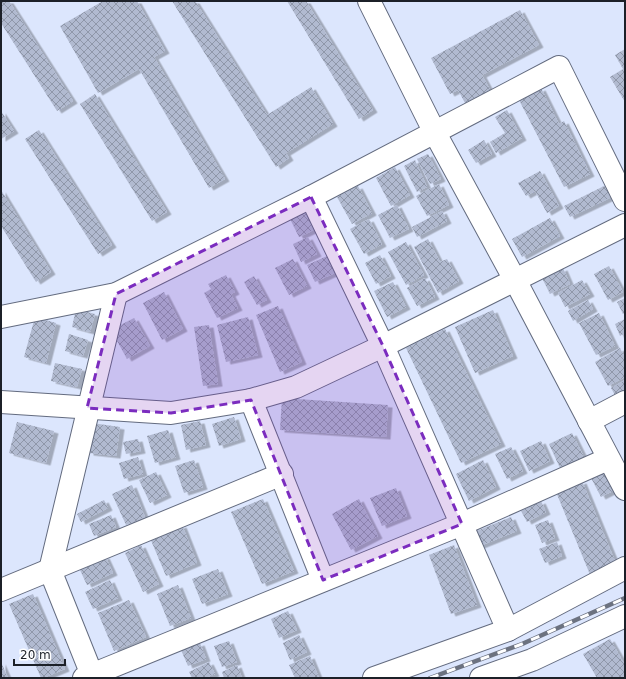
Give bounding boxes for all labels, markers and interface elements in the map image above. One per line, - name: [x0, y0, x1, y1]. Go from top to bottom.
- scale bar: [14, 641, 65, 667]
- text: 20 m: [20, 648, 51, 662]

